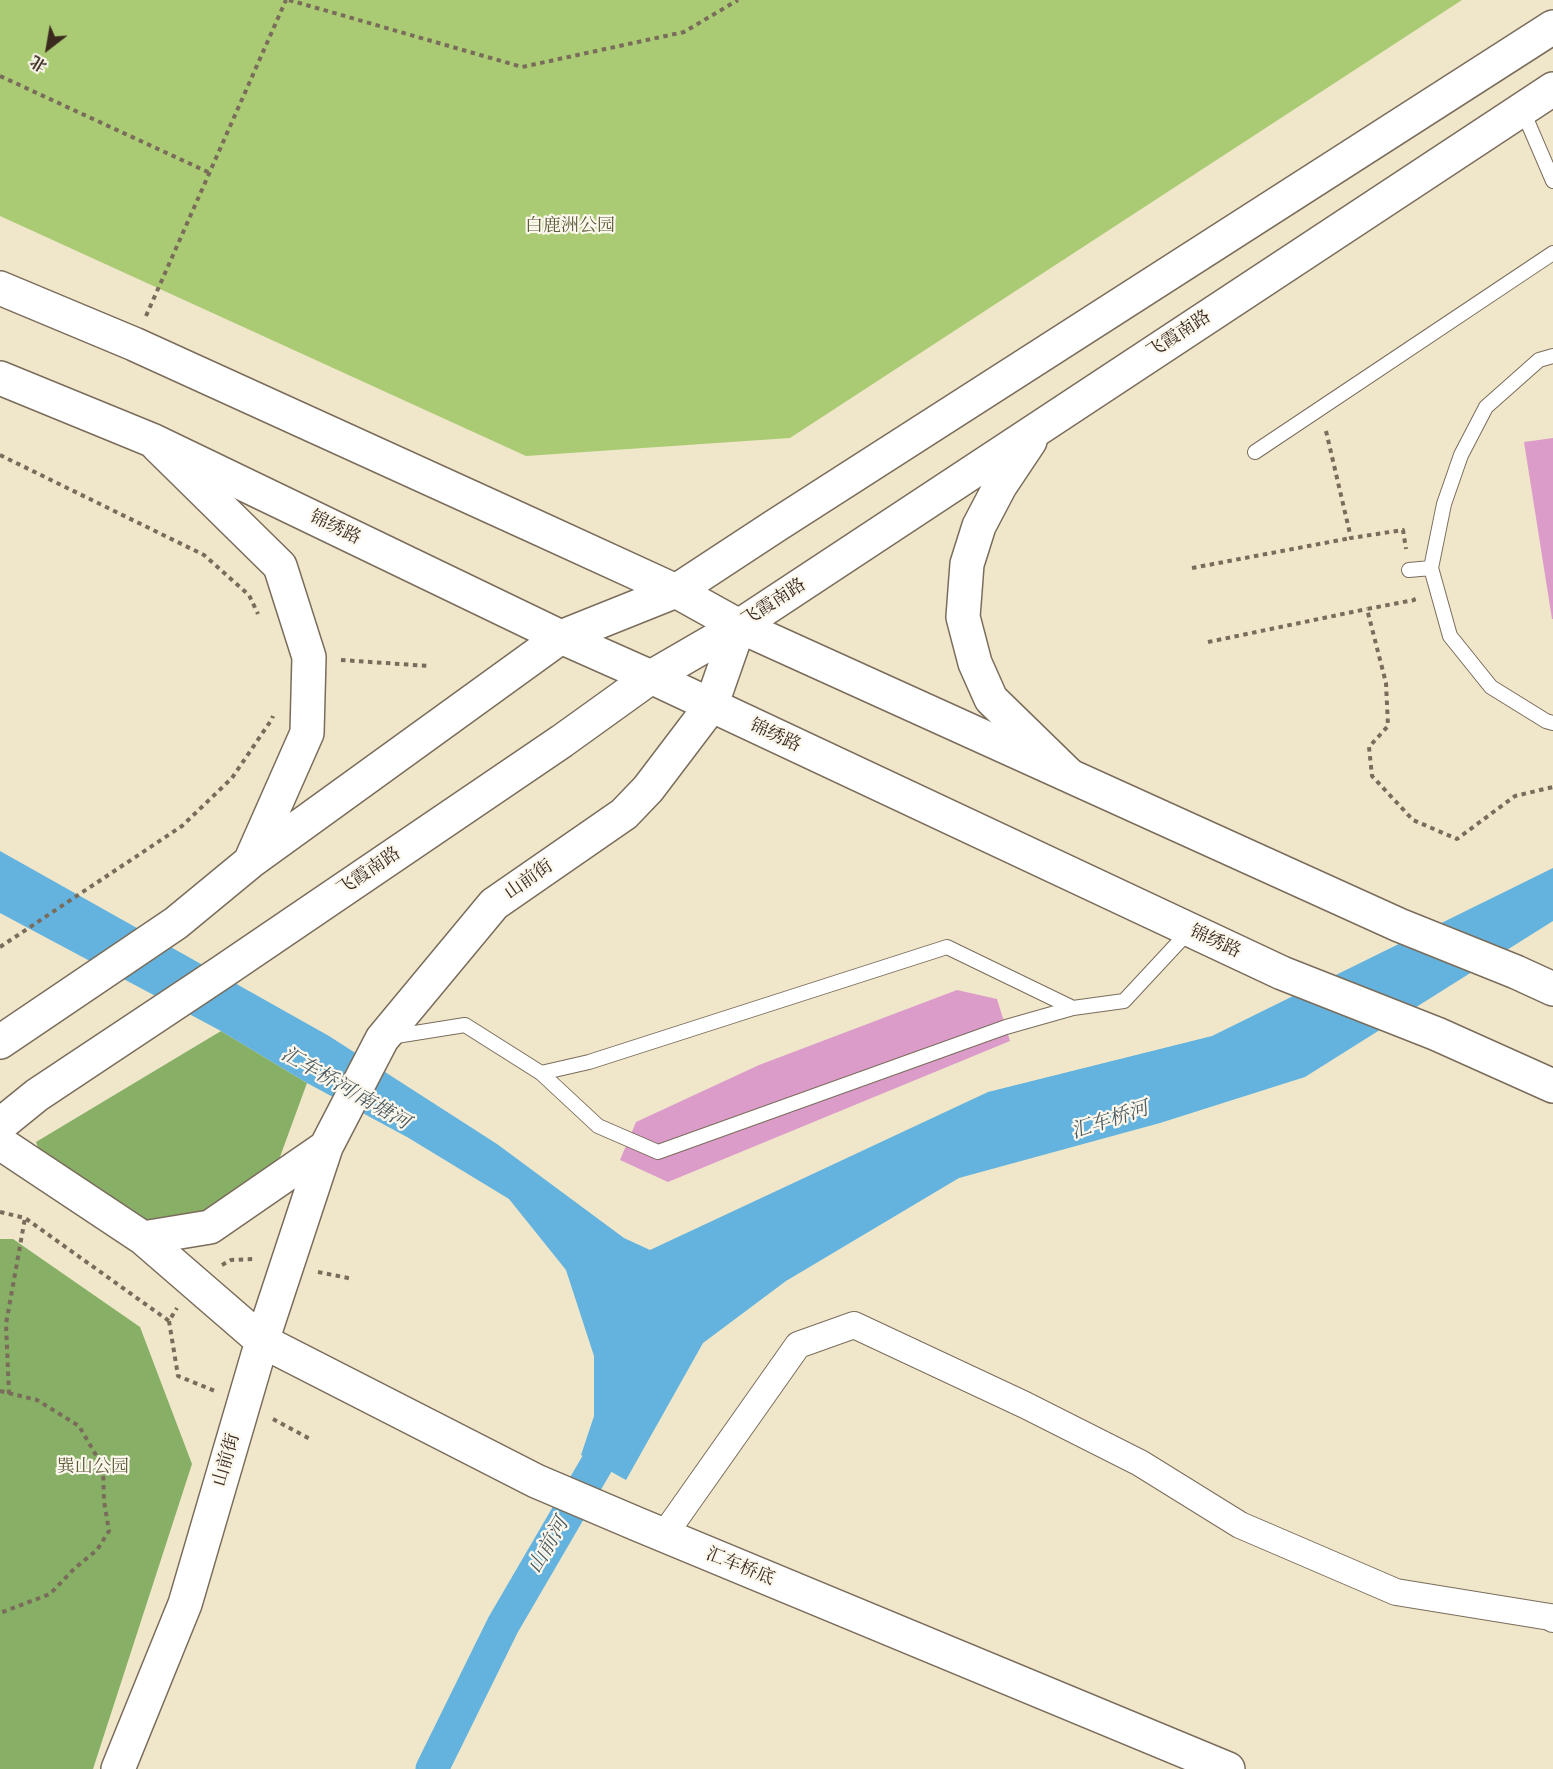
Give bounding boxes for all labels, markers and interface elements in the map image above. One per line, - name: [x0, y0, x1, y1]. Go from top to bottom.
- north arrow: [18, 18, 78, 78]
- text: 北: [27, 52, 50, 76]
- park label: 白鹿洲公园: [525, 216, 615, 238]
- street label: 飞霞南路: [1143, 306, 1215, 364]
- street label: 锦绣路: [306, 506, 364, 550]
- street label: 飞霞南路: [738, 574, 810, 632]
- street label: 锦绣路: [746, 715, 804, 757]
- street label: 飞霞南路: [333, 843, 405, 901]
- street label: 山前街: [501, 856, 557, 904]
- street label: 锦绣路: [1186, 921, 1244, 963]
- water label: 汇车桥河/南塘河: [276, 1042, 414, 1136]
- water label: 汇车桥河: [1068, 1097, 1152, 1145]
- street label: 山前街: [209, 1431, 245, 1489]
- park label: 巽山公园: [57, 1457, 129, 1479]
- water label: 山前河: [524, 1514, 574, 1578]
- street label: 汇车桥底: [703, 1544, 777, 1590]

